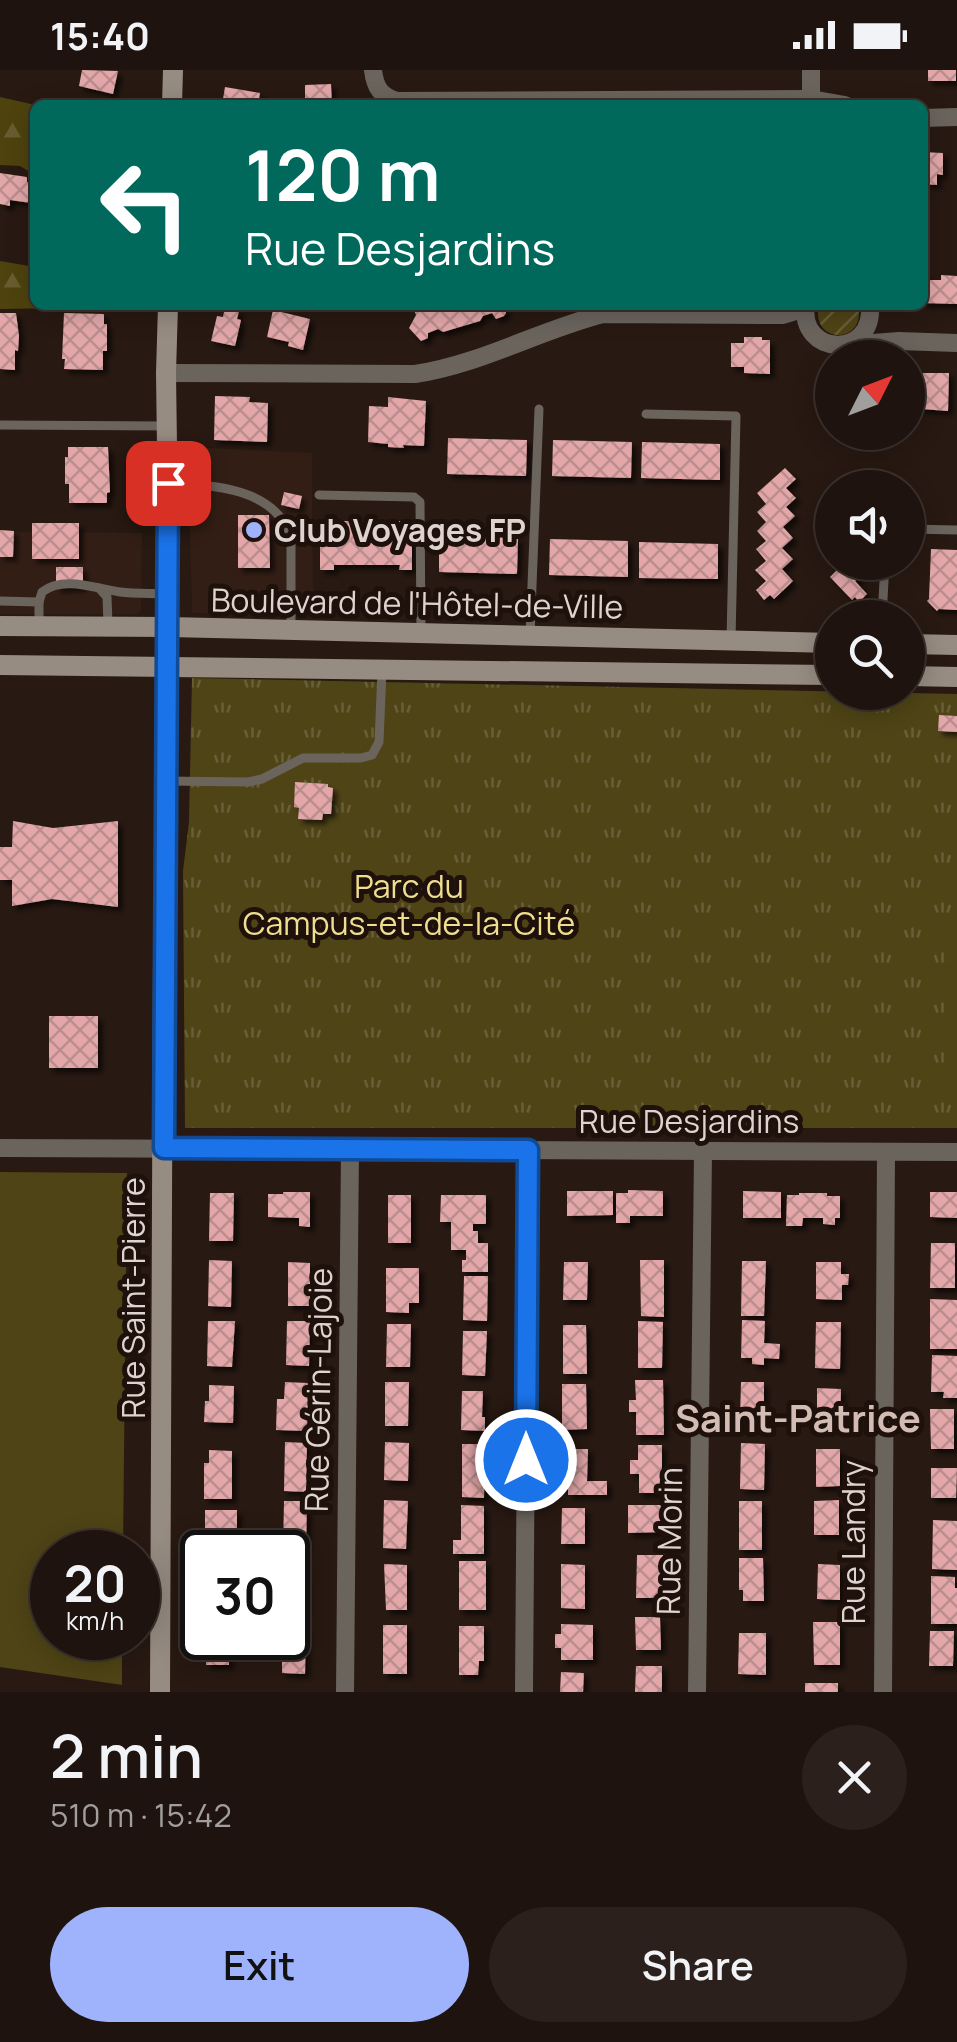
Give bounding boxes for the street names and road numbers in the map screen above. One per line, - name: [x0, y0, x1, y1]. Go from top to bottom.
- street label: Boulevard de l'Hôtel-de-Ville: [211, 577, 623, 629]
- street label: Rue Desjardins: [579, 1099, 799, 1143]
- street label: Rue Saint-Pierre: [111, 1177, 155, 1419]
- street label: Rue Gérin-Lajoie: [294, 1268, 342, 1512]
- street label: Rue Landry: [831, 1460, 875, 1624]
- street label: Rue Morin: [646, 1467, 692, 1615]

